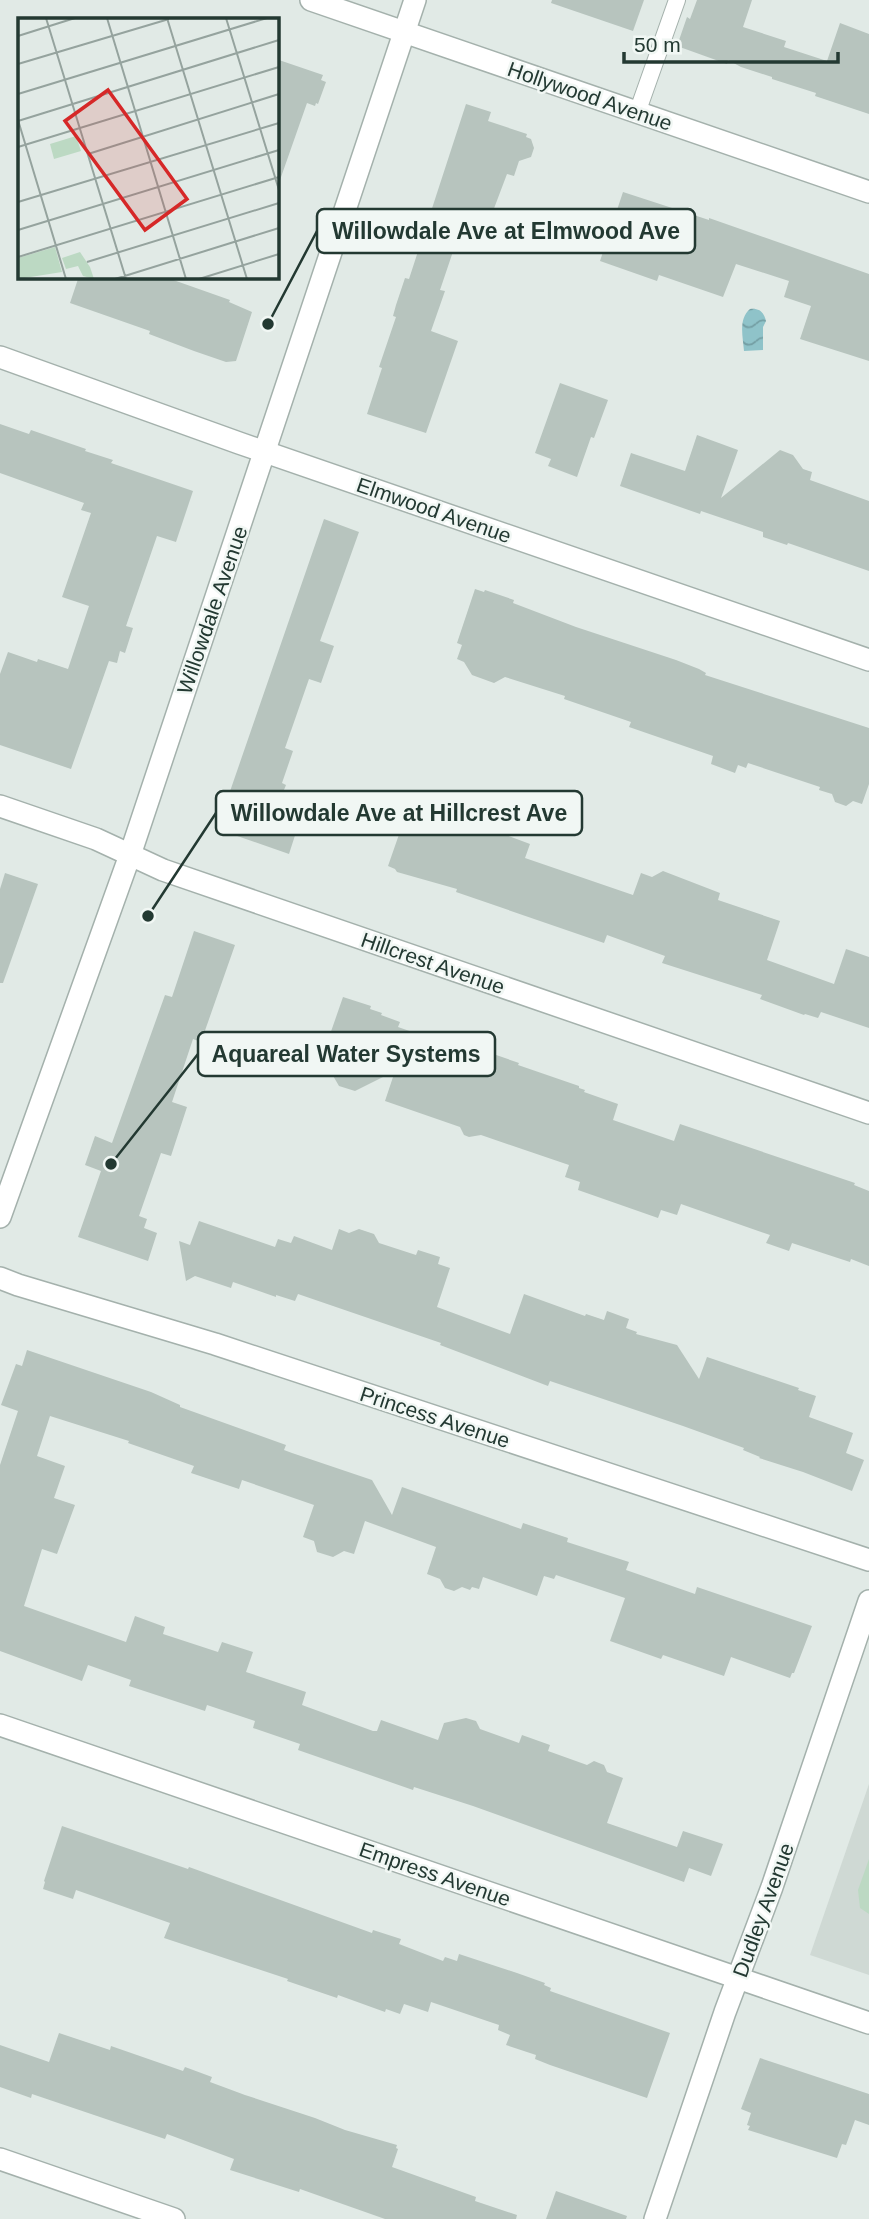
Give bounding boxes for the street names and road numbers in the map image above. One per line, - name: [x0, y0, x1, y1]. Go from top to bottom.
- street label: Hollywood Avenue: [505, 57, 675, 135]
- street label: Elmwood Avenue: [354, 473, 514, 547]
- street label: Willowdale Avenue: [172, 523, 252, 697]
- street label: Hillcrest Avenue: [358, 928, 508, 998]
- street label: Princess Avenue: [357, 1382, 513, 1452]
- street label: Empress Avenue: [356, 1837, 514, 1911]
- street label: Dudley Avenue: [728, 1840, 798, 1980]

